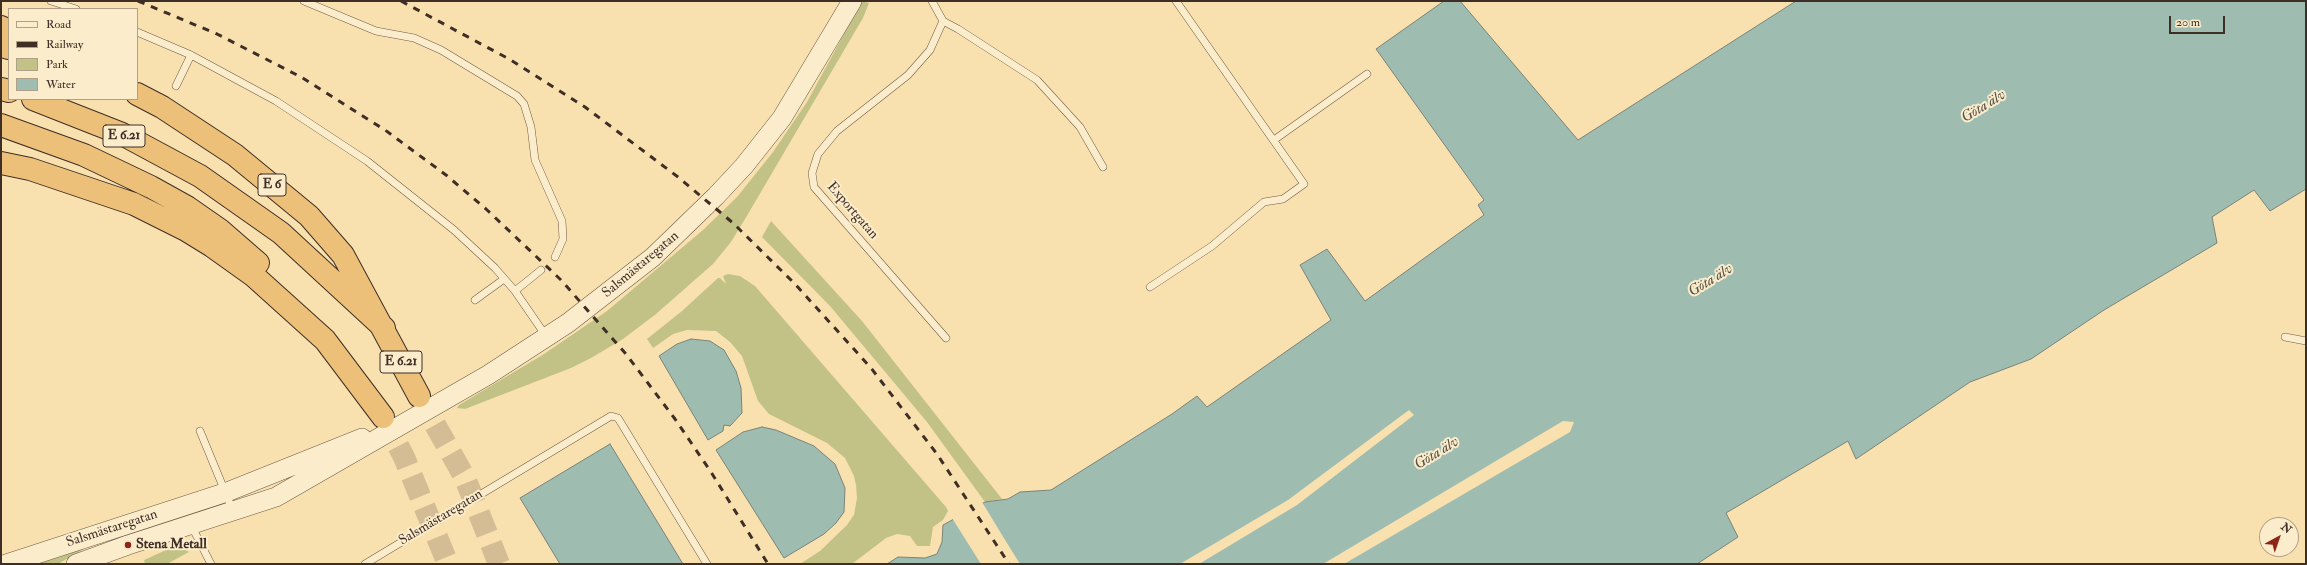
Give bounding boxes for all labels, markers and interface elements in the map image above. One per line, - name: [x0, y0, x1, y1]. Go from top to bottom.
- legend: [8, 8, 138, 100]
- scale bar: [2171, 8, 2227, 34]
- text: 20 m: [2176, 15, 2200, 30]
- text: Road: [46, 17, 71, 32]
- text: Railway: [46, 37, 83, 52]
- text: Park: [46, 57, 68, 72]
- text: Water: [46, 77, 75, 92]
- water label: Göta älv: [1959, 86, 2009, 128]
- road number: E 6.21: [103, 125, 145, 147]
- road number: E 6: [258, 174, 286, 196]
- street label: Exportgatan: [823, 179, 881, 243]
- street label: Salsmästaregatan: [599, 228, 683, 302]
- water label: Göta älv: [1686, 260, 1736, 302]
- road number: E 6.21: [380, 351, 422, 373]
- water label: Göta älv: [1412, 433, 1462, 475]
- street label: Salsmästaregatan: [396, 486, 486, 550]
- street label: Salsmästaregatan: [64, 506, 160, 552]
- north arrow: [2259, 517, 2299, 557]
- text: N: [2278, 520, 2294, 536]
- place label: Stena Metall: [136, 537, 207, 553]
- marker: Stena Metall: [123, 540, 133, 550]

